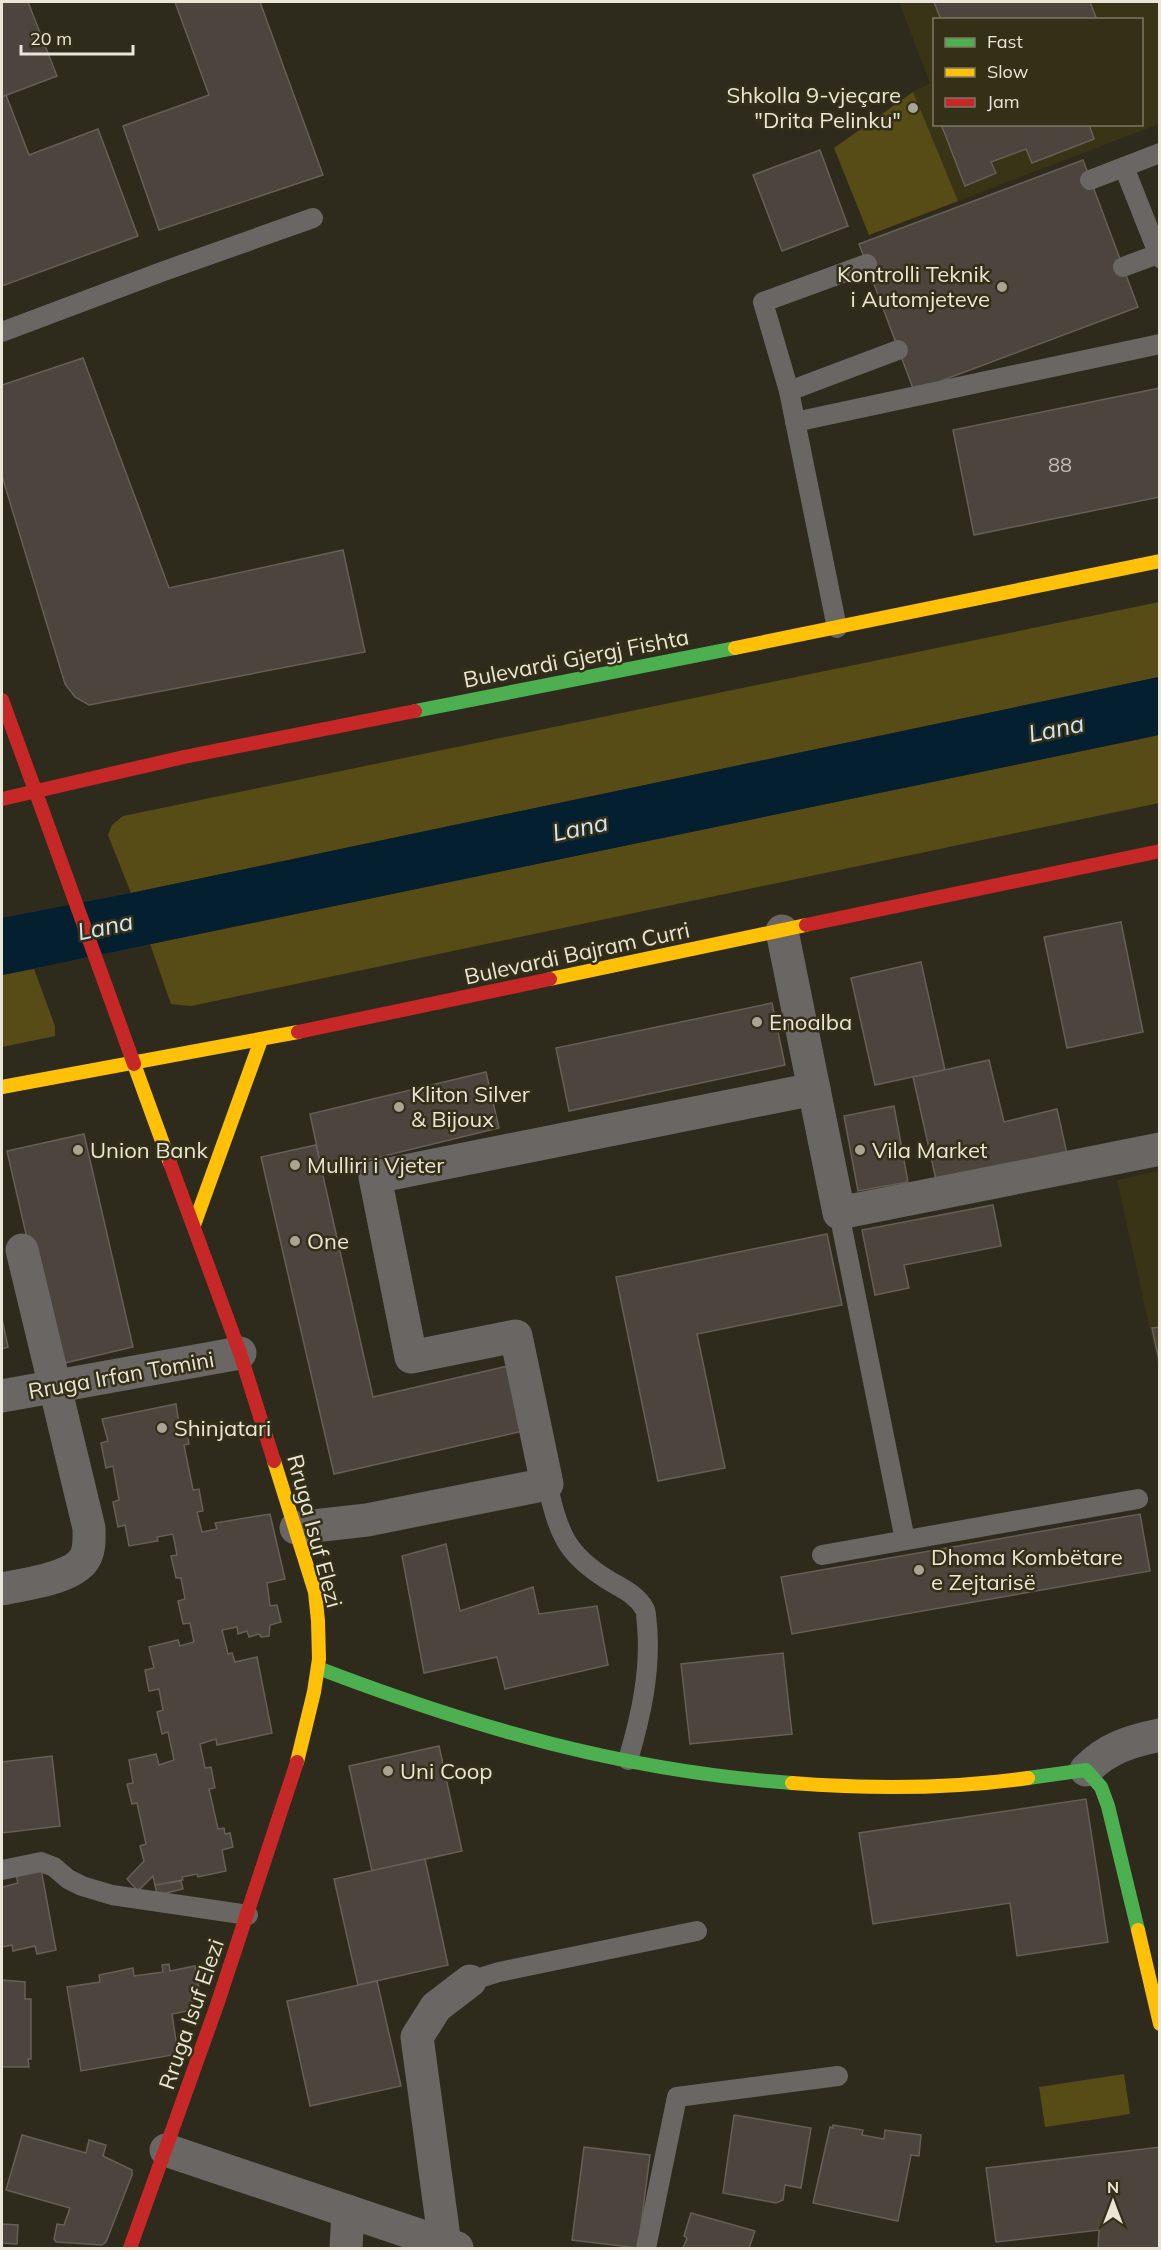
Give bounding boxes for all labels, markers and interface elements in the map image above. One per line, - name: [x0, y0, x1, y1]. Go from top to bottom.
- scale bar: [21, 18, 134, 56]
- legend: [933, 18, 1143, 126]
- text: 20 m: [30, 27, 72, 50]
- text: Fast: [987, 30, 1023, 53]
- text: Slow: [987, 60, 1029, 83]
- place label: Shkolla 9-vjeçare "Drita Pelinku": [726, 81, 901, 134]
- text: Jam: [987, 90, 1020, 113]
- marker: Shkolla 9-vjeçare "Drita Pelinku": [906, 101, 920, 115]
- place label: Kontrolli Teknik i Automjeteve: [837, 260, 991, 313]
- marker: Kontrolli Teknik i Automjeteve: [995, 280, 1009, 294]
- house number: 88: [1048, 452, 1072, 477]
- street label: Bulevardi Gjergj Fishta: [461, 622, 691, 694]
- water label: Lana: [1026, 708, 1086, 748]
- water label: Lana: [550, 807, 610, 847]
- water label: Lana: [75, 906, 135, 946]
- street label: Bulevardi Bajram Curri: [462, 915, 692, 991]
- place label: Enoalba: [769, 1008, 852, 1036]
- marker: Enoalba: [750, 1015, 764, 1029]
- place label: Kliton Silver & Bijoux: [411, 1080, 530, 1133]
- marker: Kliton Silver & Bijoux: [392, 1100, 406, 1114]
- place label: Union Bank: [90, 1136, 208, 1164]
- place label: Vila Market: [872, 1136, 988, 1164]
- marker: Union Bank: [71, 1143, 85, 1157]
- marker: Vila Market: [853, 1143, 867, 1157]
- place label: Mulliri i Vjeter: [307, 1151, 444, 1179]
- marker: Mulliri i Vjeter: [288, 1158, 302, 1172]
- place label: One: [307, 1227, 349, 1255]
- marker: One: [288, 1234, 302, 1248]
- street label: Rruga Irfan Tomini: [26, 1345, 216, 1405]
- place label: Shinjatari: [174, 1414, 271, 1442]
- marker: Shinjatari: [155, 1421, 169, 1435]
- street label: Rruga Isuf Elezi: [281, 1451, 349, 1611]
- place label: Dhoma Kombëtare e Zejtarisë: [931, 1543, 1123, 1596]
- marker: Dhoma Kombëtare e Zejtarisë: [912, 1563, 926, 1577]
- place label: Uni Coop: [400, 1757, 493, 1785]
- marker: Uni Coop: [381, 1764, 395, 1778]
- street label: Rruga Isuf Elezi: [152, 1935, 230, 2093]
- north arrow: [1083, 2172, 1143, 2232]
- text: N: [1107, 2177, 1119, 2197]

